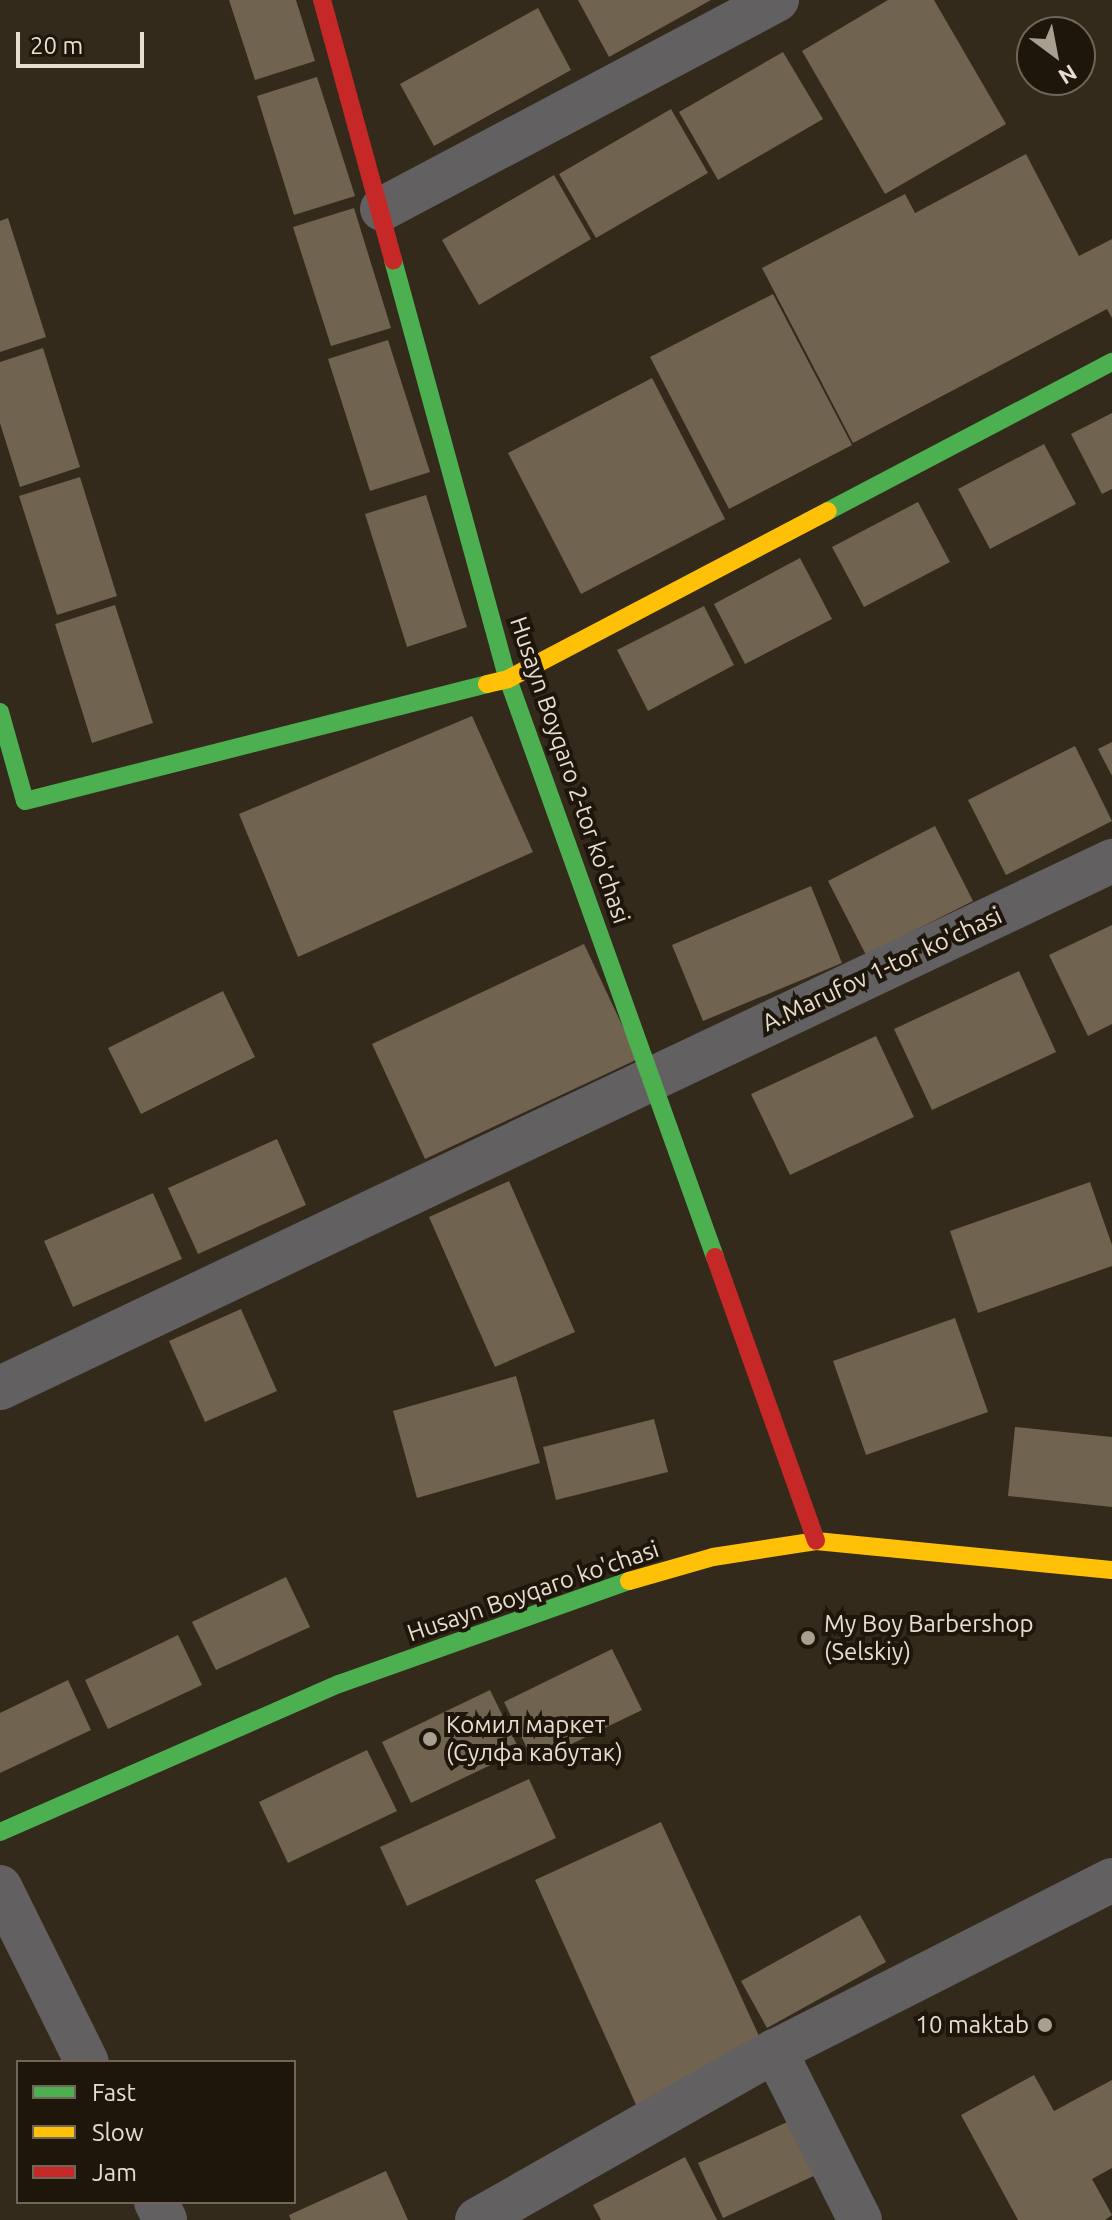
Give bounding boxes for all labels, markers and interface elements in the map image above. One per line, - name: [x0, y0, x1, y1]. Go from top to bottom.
- scale bar: [20, 16, 148, 66]
- north arrow: [1016, 16, 1096, 96]
- text: 20 m: [30, 32, 83, 59]
- text: N: [1054, 60, 1082, 90]
- street label: Husayn Boyqaro 2-tor ko'chasi: [504, 613, 636, 927]
- street label: A.Marufov 1-tor ko'chasi: [757, 901, 1007, 1037]
- street label: Husayn Boyqaro ko'chasi: [403, 1534, 663, 1648]
- place label: My Boy Barbershop (Selskiy): [824, 1610, 1033, 1666]
- marker: My Boy Barbershop (Selskiy): [799, 1629, 817, 1647]
- place label: Комил маркет (Сулфа кабутак): [446, 1711, 623, 1767]
- marker: Комил маркет (Сулфа кабутак): [421, 1730, 439, 1748]
- place label: 10 maktab: [916, 2011, 1029, 2039]
- marker: 10 maktab: [1036, 2016, 1054, 2034]
- legend: [16, 2060, 296, 2204]
- text: Fast: [92, 2079, 136, 2106]
- text: Slow: [92, 2119, 144, 2146]
- text: Jam: [92, 2159, 137, 2186]

